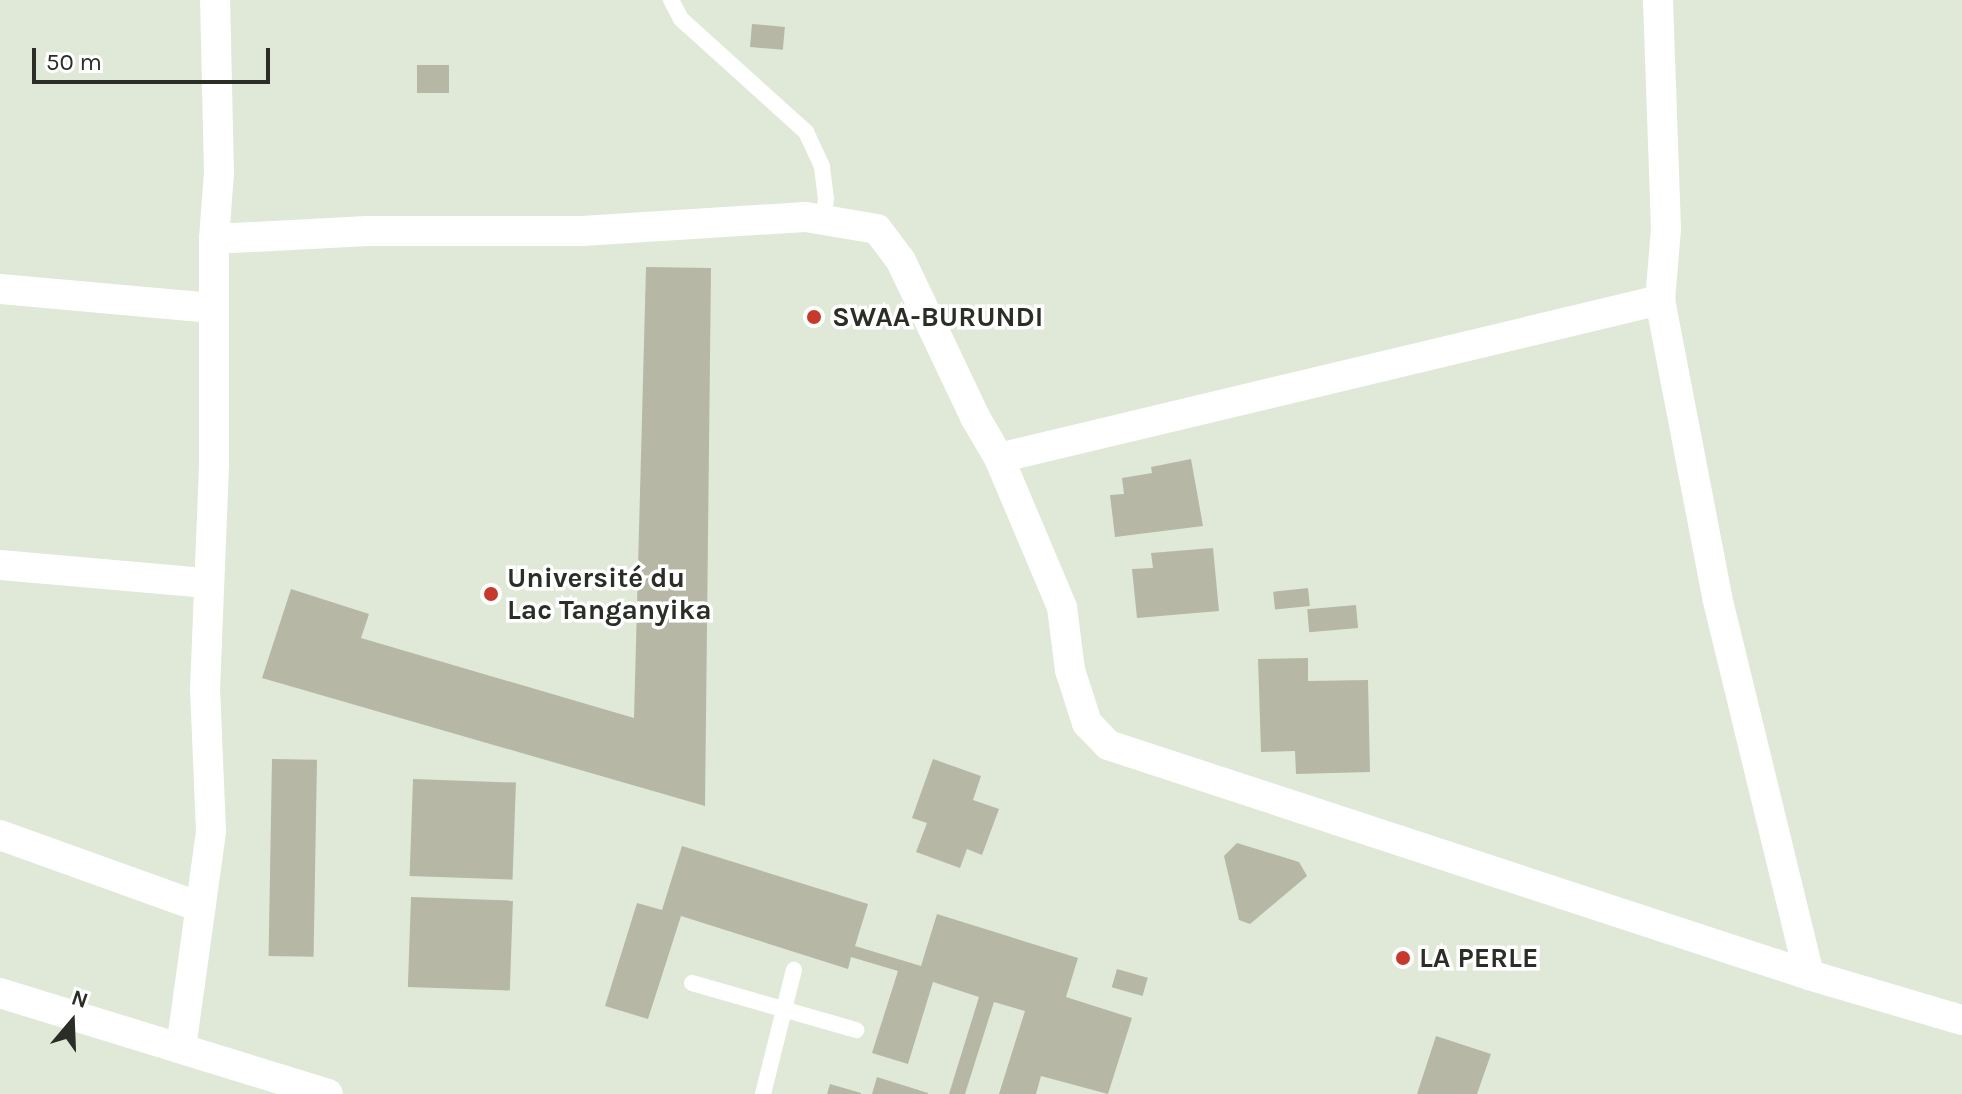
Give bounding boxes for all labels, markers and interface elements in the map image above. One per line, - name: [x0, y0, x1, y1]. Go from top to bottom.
- scale bar: [36, 32, 274, 82]
- text: 50 m: [46, 48, 102, 76]
- place label: SWAA-BURUNDI: [832, 300, 1043, 334]
- marker: SWAA-BURUNDI: [803, 306, 825, 328]
- place label: Université du Lac Tanganyika: [507, 561, 712, 627]
- marker: Université du Lac Tanganyika: [482, 585, 500, 603]
- place label: LA PERLE: [1419, 941, 1538, 975]
- marker: LA PERLE: [1394, 949, 1412, 967]
- north arrow: [32, 982, 112, 1062]
- text: N: [68, 984, 92, 1014]

